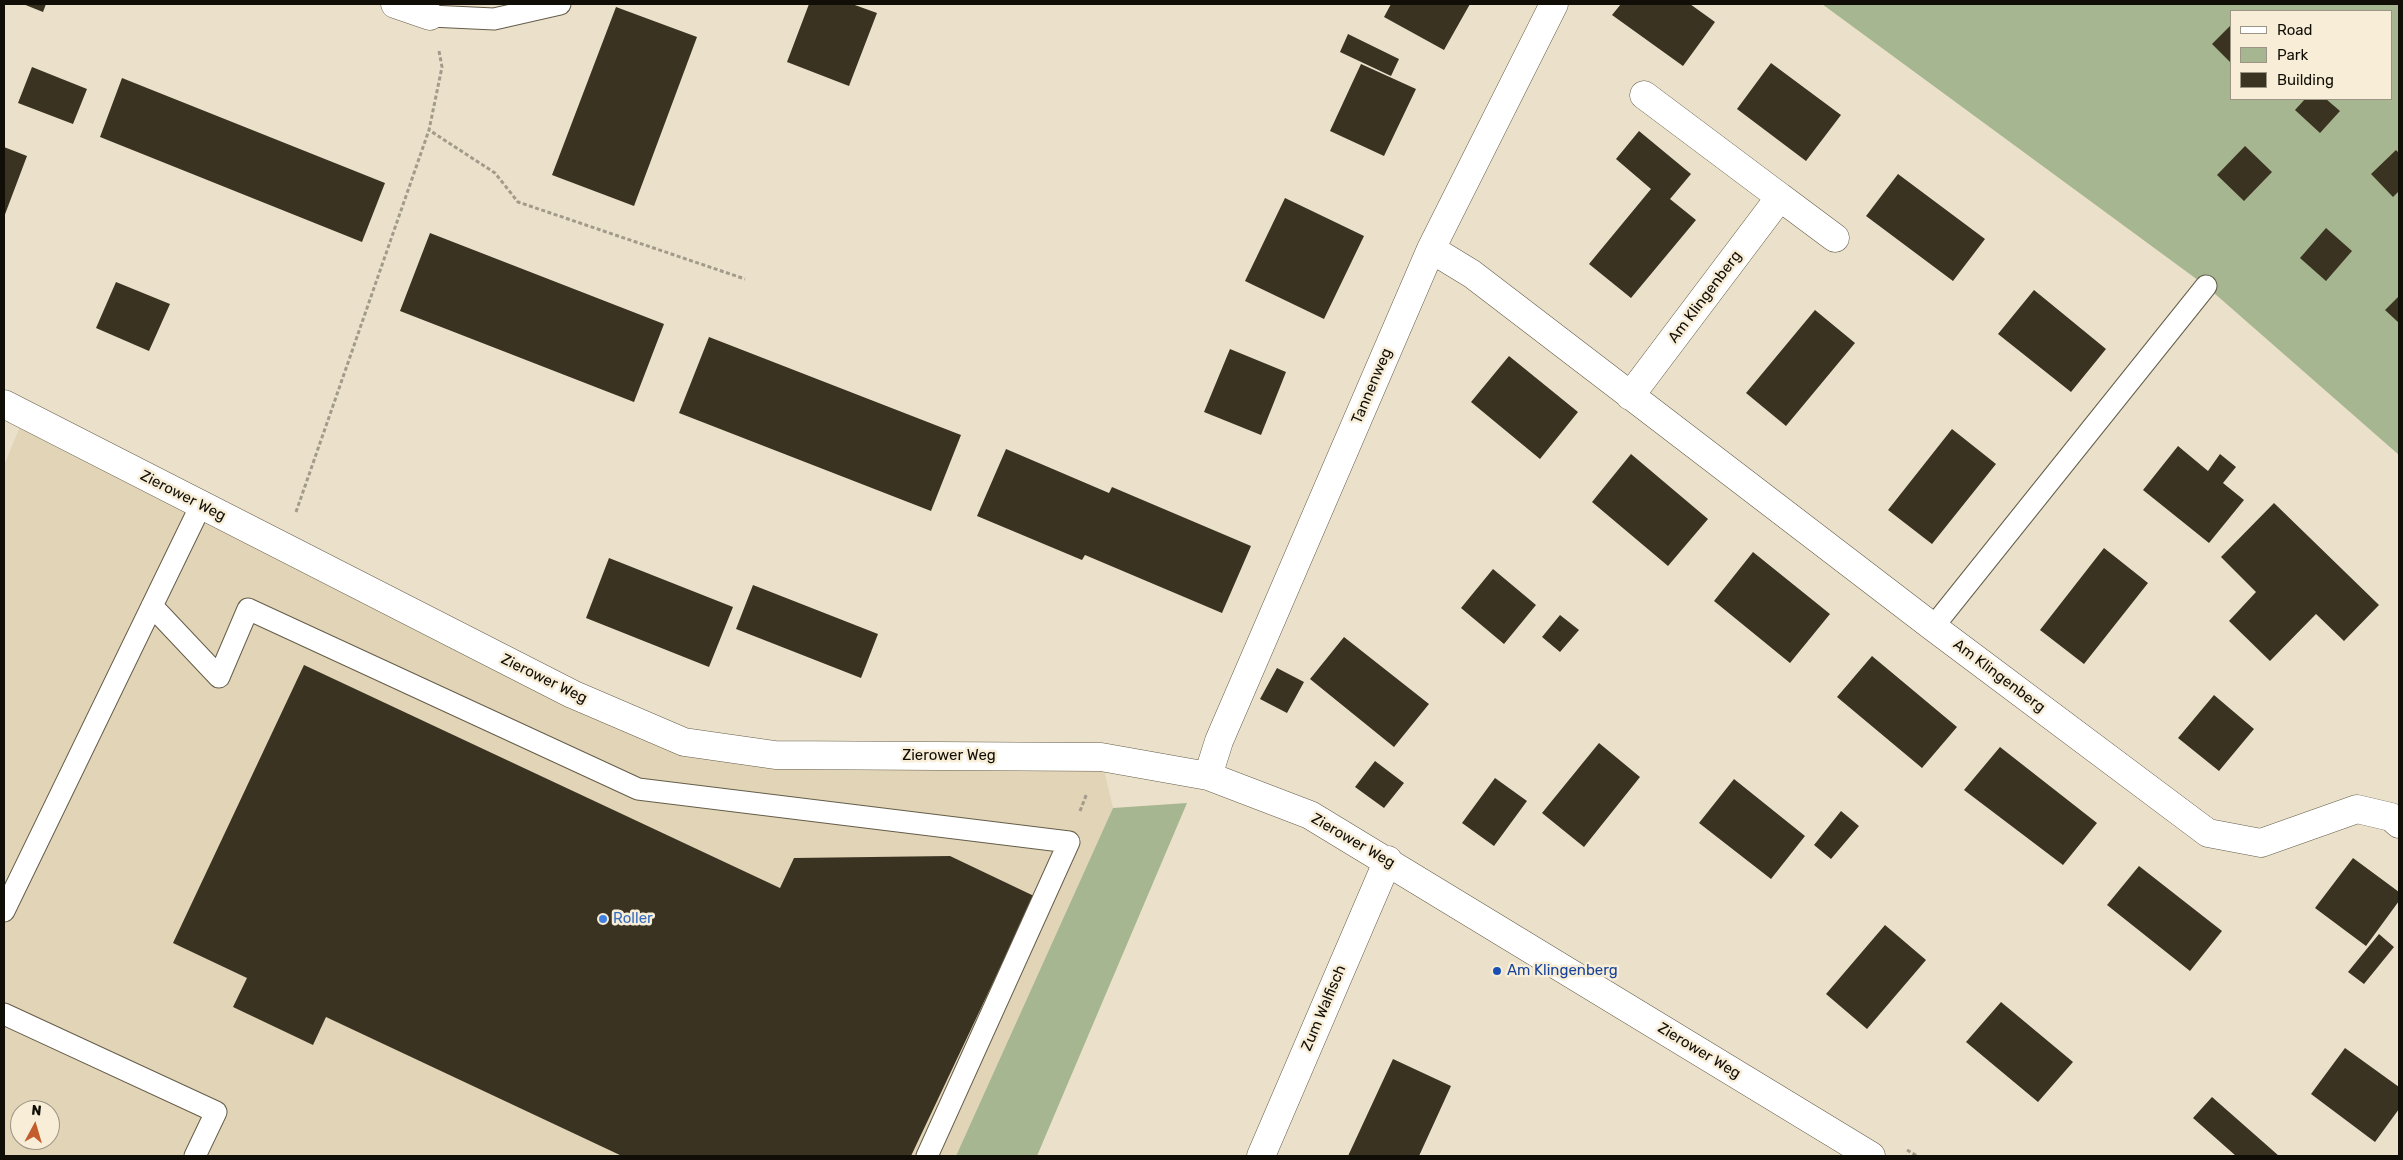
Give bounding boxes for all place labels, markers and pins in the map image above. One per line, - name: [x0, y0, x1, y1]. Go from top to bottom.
- place label: Roller: [613, 910, 653, 928]
- marker: Roller: [597, 913, 609, 925]
- place label: Am Klingenberg: [1507, 962, 1618, 980]
- marker: Am Klingenberg: [1491, 965, 1503, 977]

